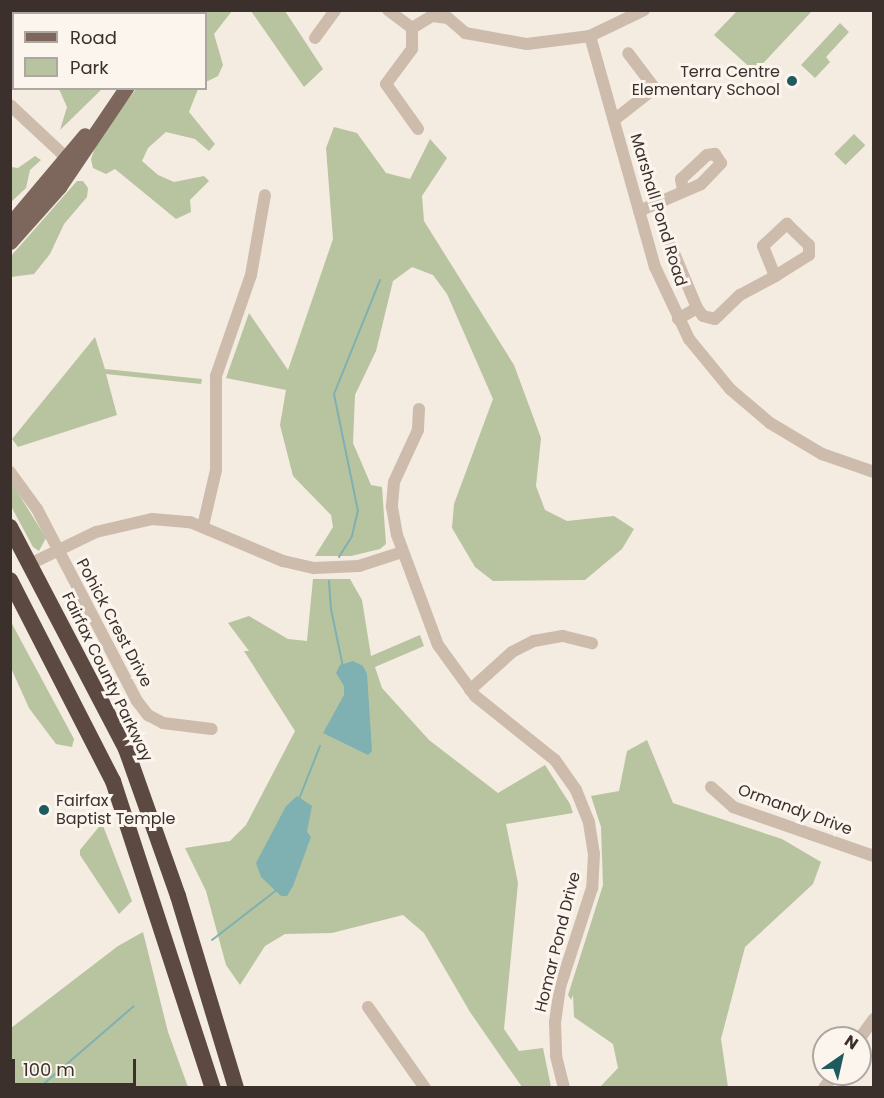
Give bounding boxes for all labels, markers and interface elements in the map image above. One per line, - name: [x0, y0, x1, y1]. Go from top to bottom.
- legend: [12, 12, 207, 90]
- text: Road: [70, 25, 117, 50]
- text: Park: [70, 55, 109, 80]
- place label: Terra Centre Elementary School: [632, 62, 780, 100]
- marker: Terra Centre Elementary School: [785, 74, 799, 88]
- street label: Marshall Pond Road: [626, 131, 690, 289]
- street label: Pohick Crest Drive: [72, 555, 156, 691]
- street label: Fairfax County Parkway: [58, 589, 156, 765]
- street label: Ormandy Drive: [735, 780, 855, 840]
- place label: Fairfax Baptist Temple: [56, 791, 175, 829]
- marker: Fairfax Baptist Temple: [37, 803, 51, 817]
- street label: Homar Pond Drive: [531, 870, 585, 1014]
- north arrow: [812, 1026, 872, 1086]
- text: N: [840, 1029, 863, 1055]
- scale bar: [15, 1047, 140, 1085]
- text: 100 m: [23, 1057, 75, 1082]

